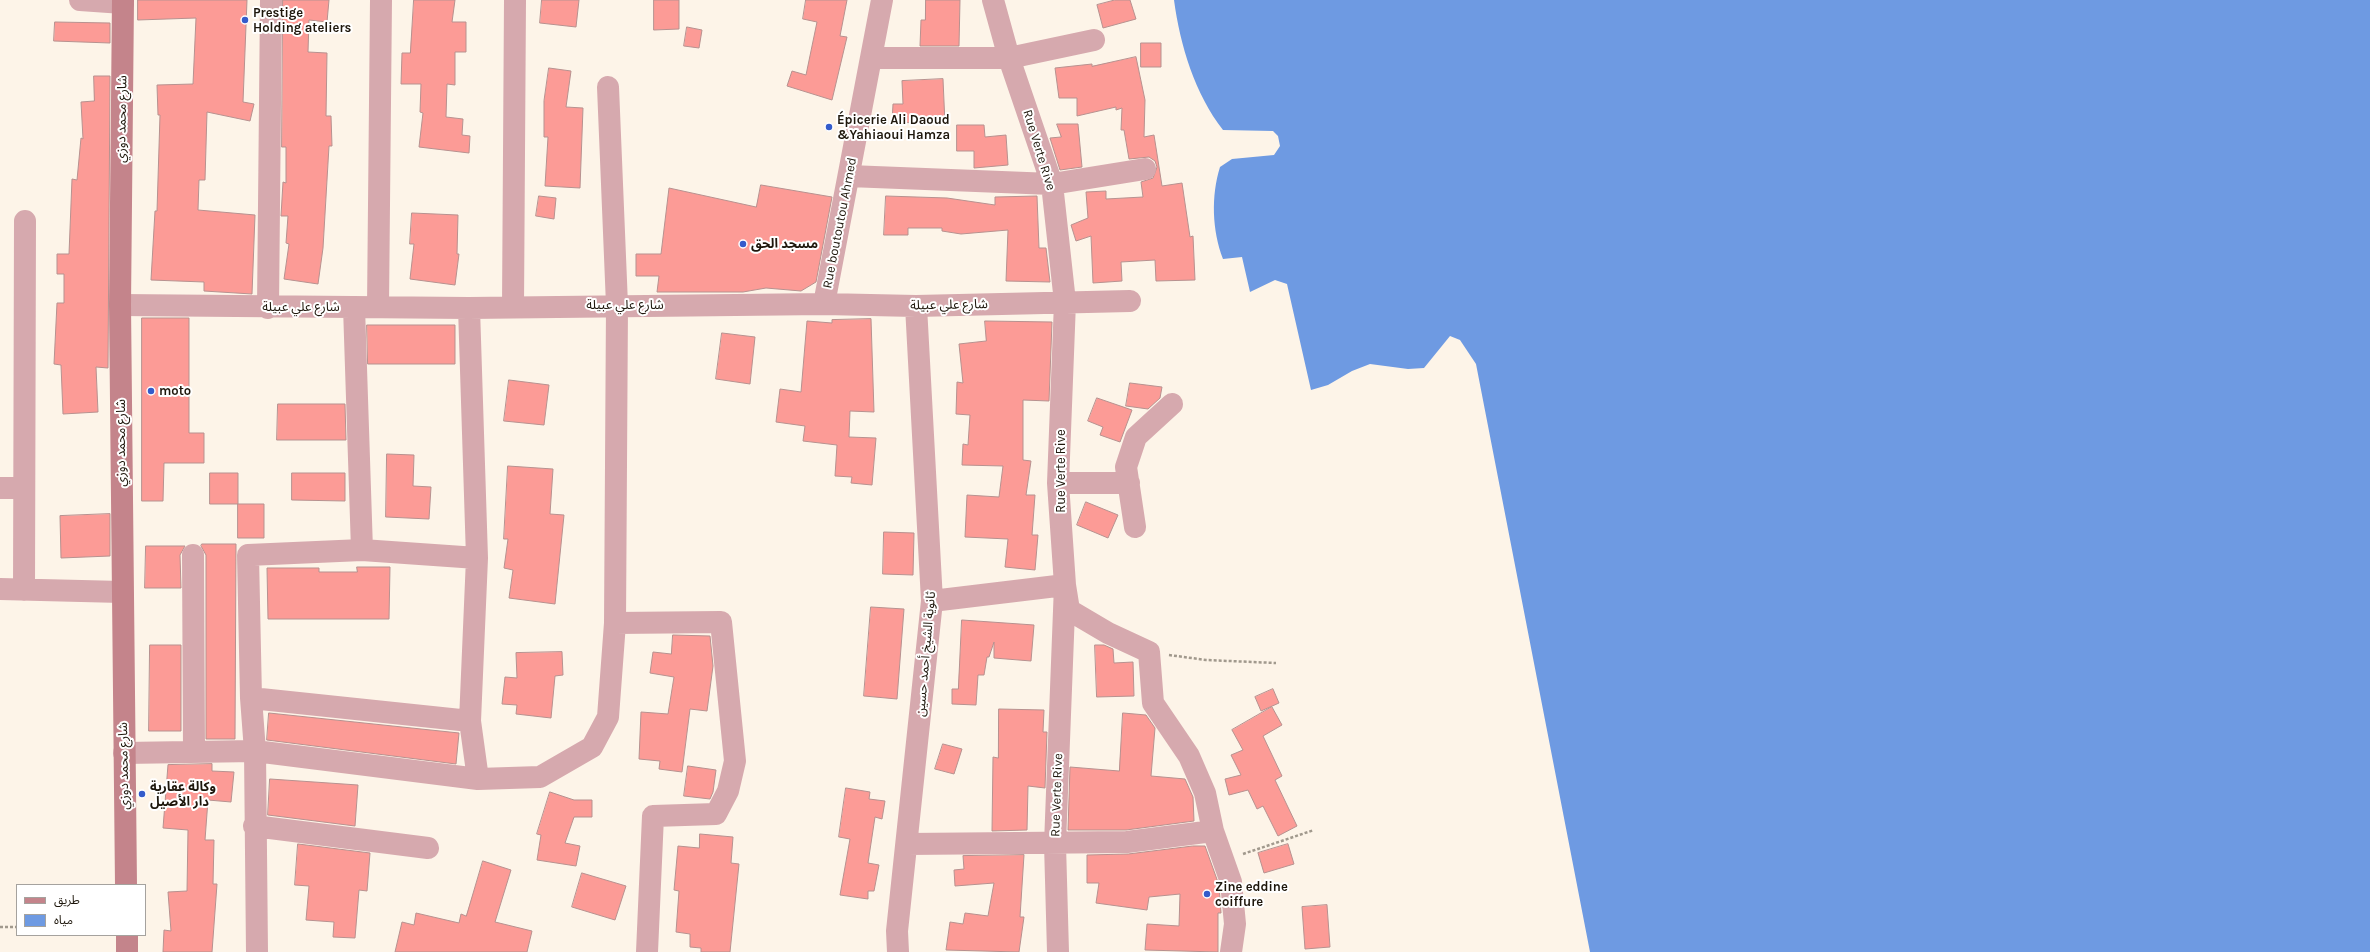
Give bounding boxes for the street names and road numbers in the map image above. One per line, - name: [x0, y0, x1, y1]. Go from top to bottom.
- street label: شارع محمد دوزي: [113, 75, 131, 163]
- street label: Rue Verte Rive: [1019, 108, 1059, 192]
- street label: Rue boutoutou Ahmed: [820, 156, 860, 290]
- street label: شارع علي عبيلة: [586, 297, 664, 313]
- street label: شارع علي عبيلة: [910, 297, 988, 313]
- street label: شارع علي عبيلة: [262, 299, 340, 315]
- street label: شارع محمد دوزي: [113, 399, 129, 487]
- street label: Rue Verte Rive: [1053, 429, 1069, 513]
- street label: ثانوية الشيخ أحمد حسين: [913, 591, 939, 717]
- street label: شارع محمد دوزي: [115, 722, 133, 810]
- street label: Rue Verte Rive: [1048, 753, 1066, 837]

